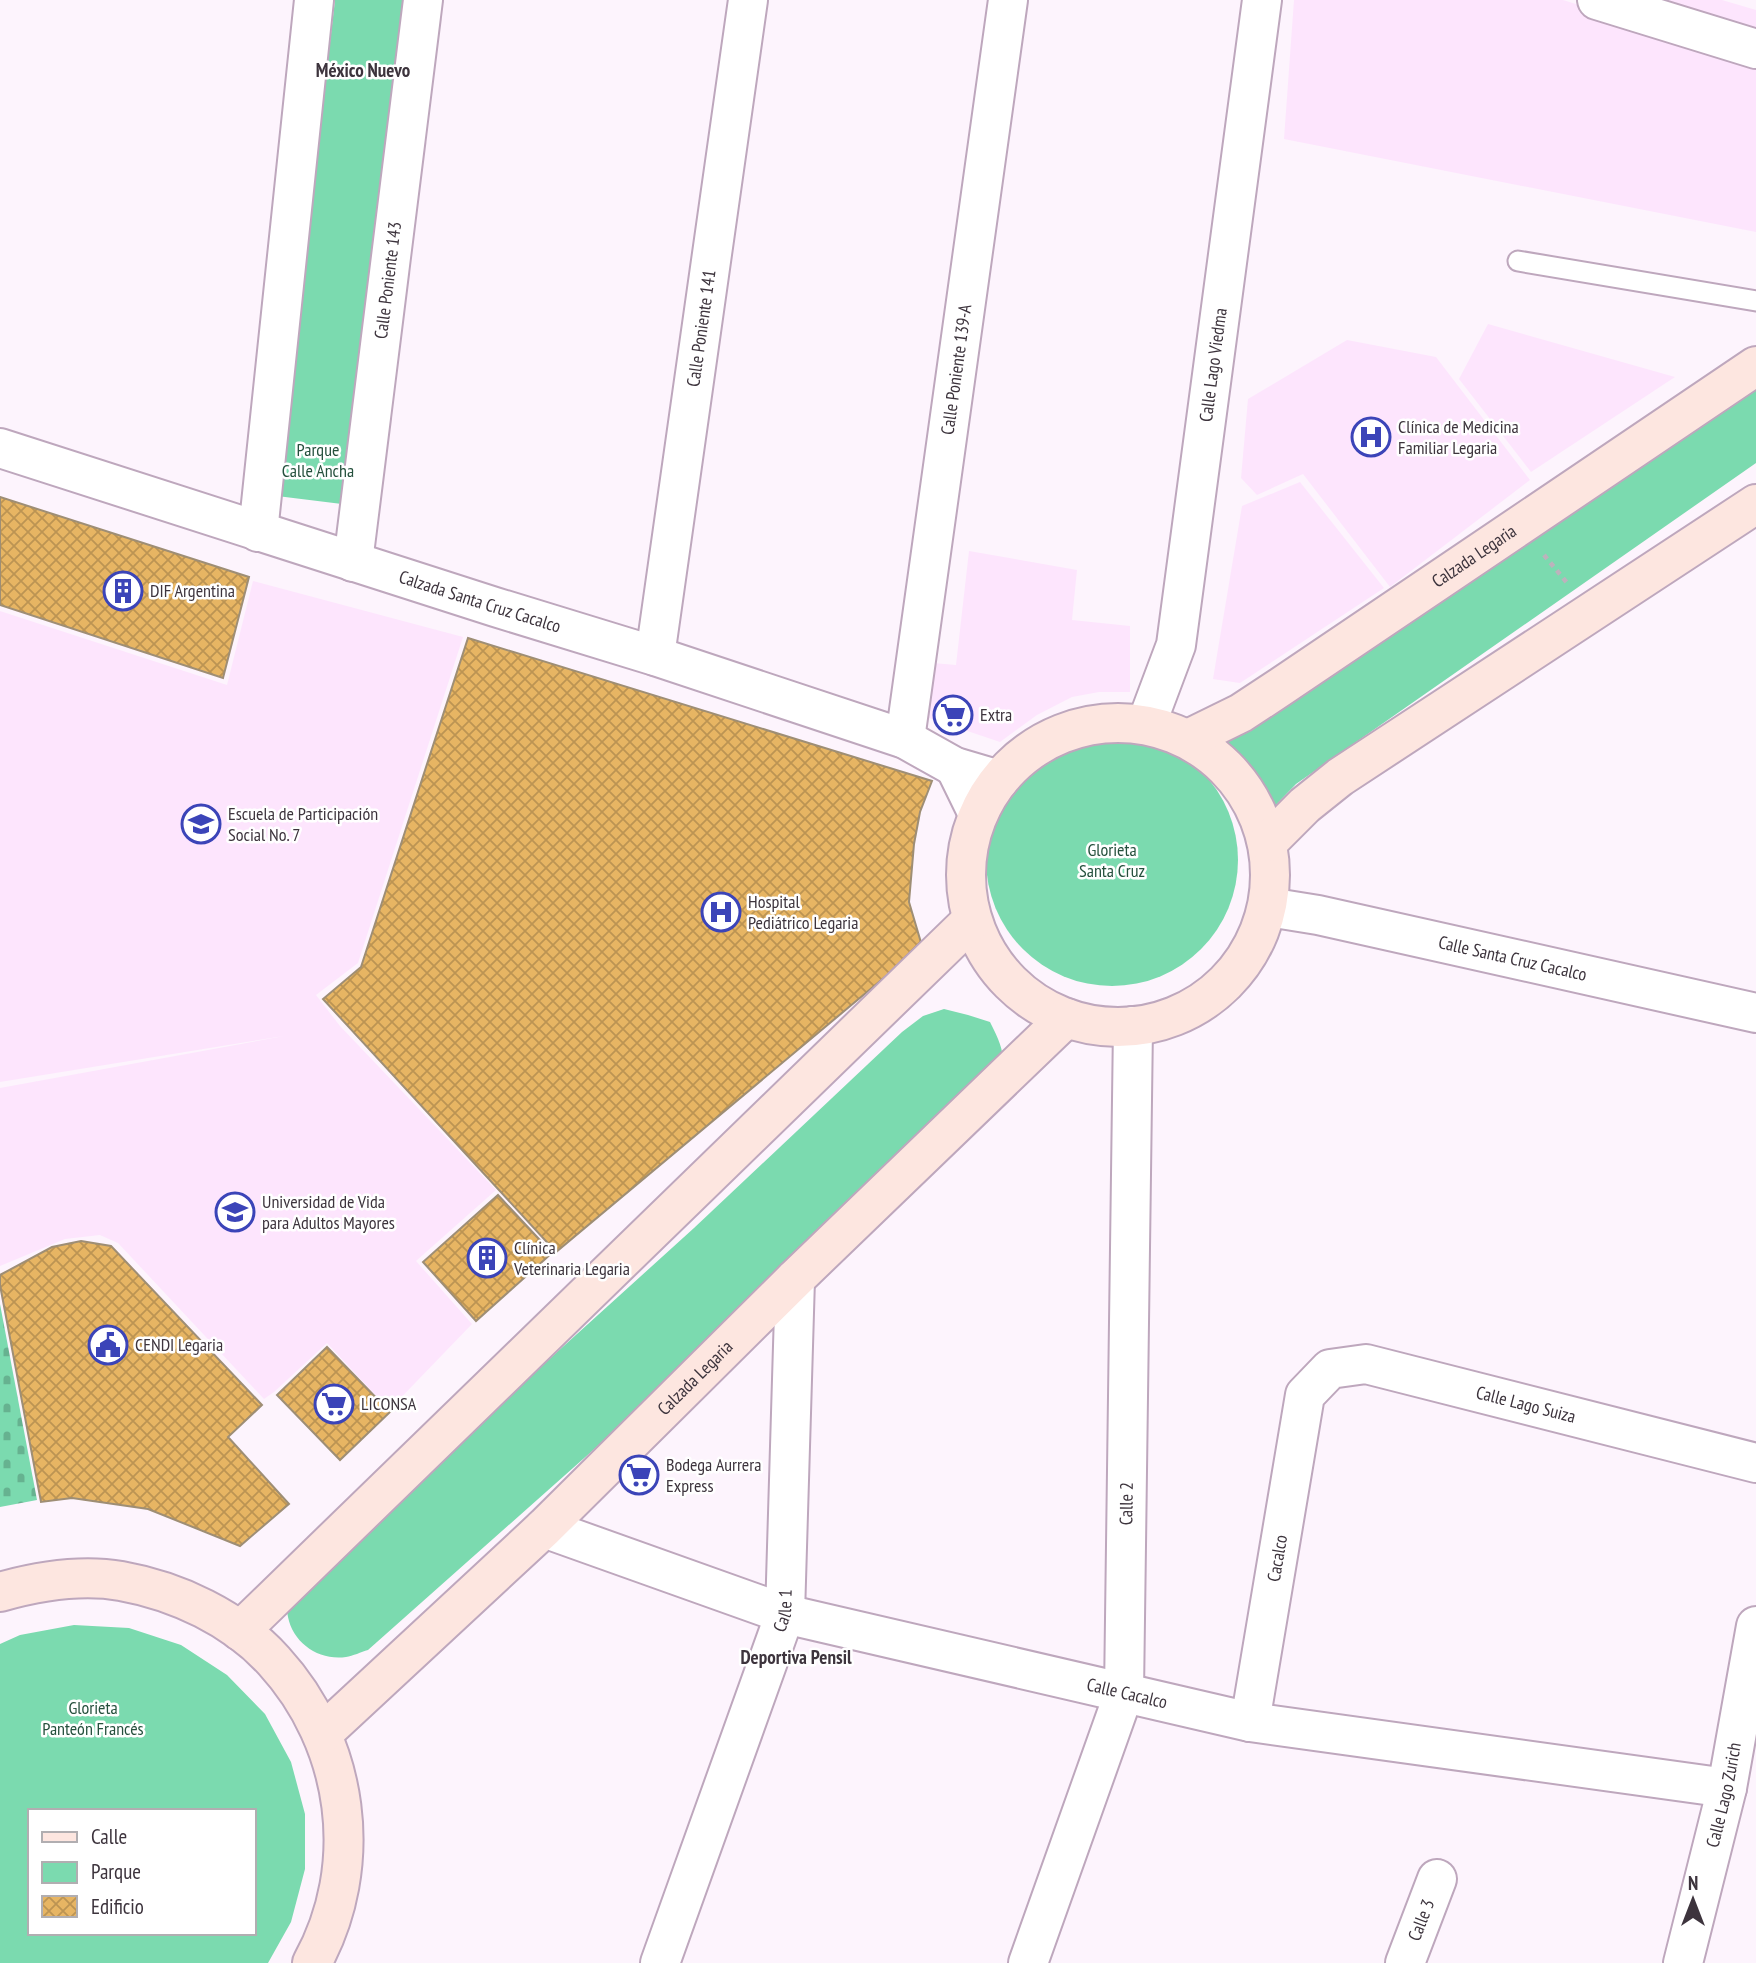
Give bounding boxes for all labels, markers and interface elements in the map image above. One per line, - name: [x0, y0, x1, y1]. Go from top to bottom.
- district label: México Nuevo: [316, 58, 410, 82]
- street label: Calle Poniente 143: [369, 220, 406, 340]
- street label: Calle Poniente 141: [681, 268, 721, 388]
- street label: Calle Poniente 139-A: [936, 302, 977, 436]
- street label: Calle Lago Viedma: [1194, 306, 1232, 423]
- place label: Clínica de Medicina Familiar Legaria: [1398, 415, 1519, 459]
- hospital icon: Clínica de Medicina Familiar Legaria: [1350, 416, 1392, 458]
- park label: Parque Calle Ancha: [282, 438, 354, 482]
- street label: Calzada Legaria: [1427, 519, 1521, 592]
- street label: Calzada Santa Cruz Cacalco: [396, 565, 564, 638]
- building icon: DIF Argentina: [102, 570, 144, 612]
- place label: DIF Argentina: [150, 579, 235, 602]
- supermarket icon: Extra: [932, 694, 974, 736]
- place label: Extra: [980, 703, 1012, 726]
- place label: Escuela de Participación Social No. 7: [228, 802, 378, 846]
- school or university icon: Escuela de Participación Social No. 7: [180, 803, 222, 845]
- park label: Glorieta Santa Cruz: [1079, 838, 1145, 882]
- place label: Hospital Pediátrico Legaria: [748, 890, 858, 934]
- hospital icon: Hospital Pediátrico Legaria: [700, 891, 742, 933]
- street label: Calle Santa Cruz Cacalco: [1436, 930, 1589, 986]
- place label: Universidad de Vida para Adultos Mayores: [262, 1190, 395, 1234]
- school or university icon: Universidad de Vida para Adultos Mayores: [214, 1191, 256, 1233]
- place label: Clínica Veterinaria Legaria: [513, 1236, 630, 1280]
- building icon: Clínica Veterinaria Legaria: [466, 1237, 508, 1279]
- public building icon: CENDI Legaria: [87, 1324, 129, 1366]
- place label: CENDI Legaria: [135, 1333, 223, 1356]
- street label: Calzada Legaria: [652, 1335, 737, 1420]
- street label: Calle Lago Suiza: [1474, 1380, 1578, 1428]
- supermarket icon: LICONSA: [313, 1383, 355, 1425]
- place label: LICONSA: [361, 1392, 417, 1415]
- place label: Bodega Aurrera Express: [666, 1453, 761, 1497]
- supermarket icon: Bodega Aurrera Express: [618, 1454, 660, 1496]
- street label: Calle 2: [1114, 1482, 1138, 1525]
- street label: Cacalco: [1262, 1533, 1292, 1583]
- street label: Calle 1: [768, 1589, 797, 1635]
- district label: Deportiva Pensil: [740, 1645, 852, 1669]
- street label: Calle Cacalco: [1085, 1672, 1170, 1713]
- park label: Glorieta Panteón Francés: [42, 1696, 144, 1740]
- street label: Calle Lago Zurich: [1700, 1741, 1746, 1850]
- legend: [28, 1809, 256, 1935]
- text: Calle: [91, 1823, 127, 1850]
- text: Parque: [91, 1858, 141, 1885]
- north arrow: [1658, 1865, 1728, 1935]
- text: N: [1688, 1871, 1698, 1895]
- text: Edificio: [91, 1893, 144, 1920]
- street label: Calle 3: [1403, 1896, 1439, 1944]

